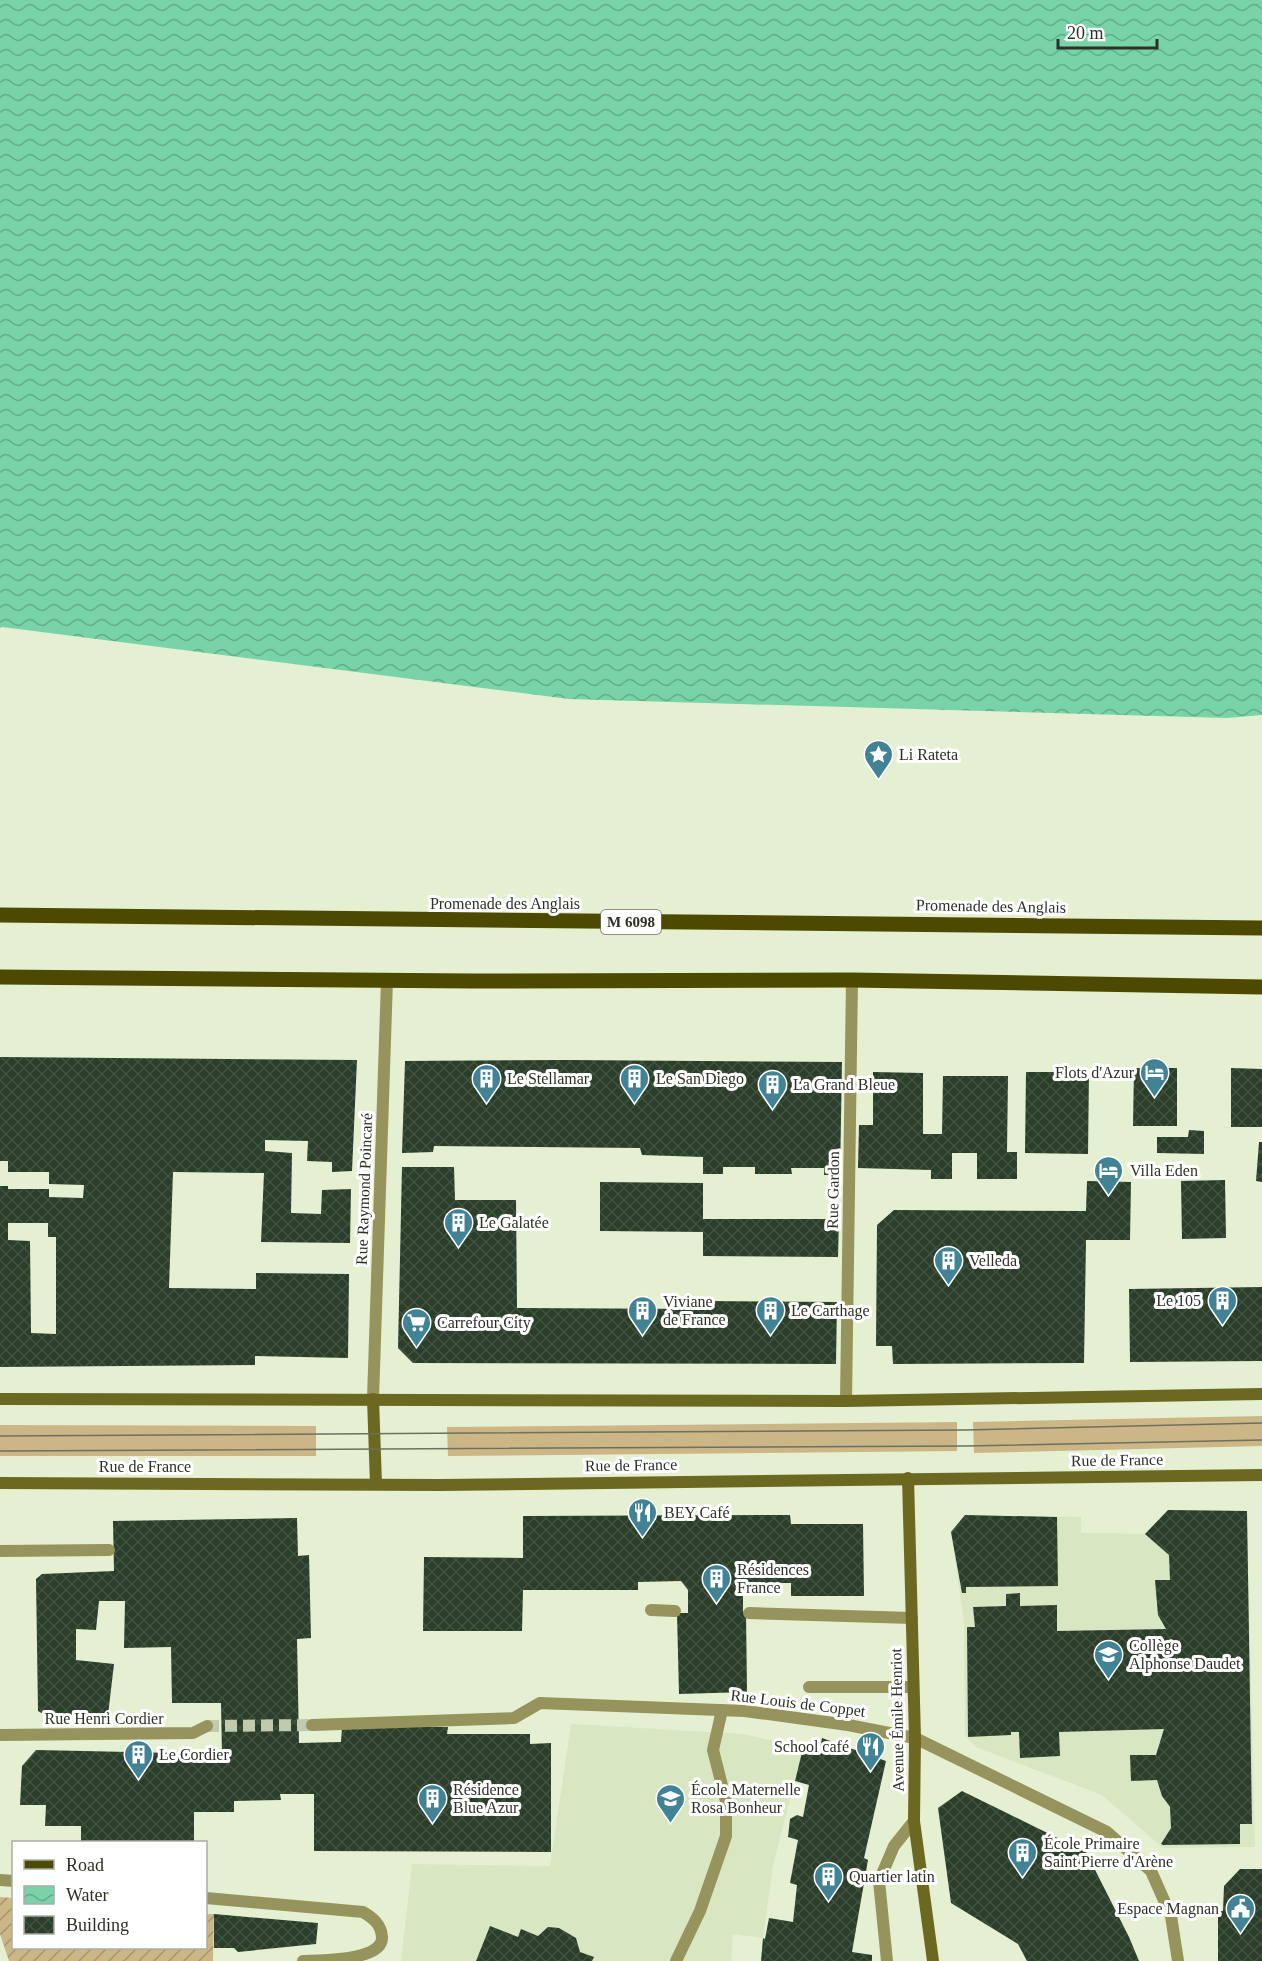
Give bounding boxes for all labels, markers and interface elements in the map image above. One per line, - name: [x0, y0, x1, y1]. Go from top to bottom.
- scale bar: [1058, 12, 1157, 50]
- text: 20 m: [1067, 23, 1104, 43]
- place icon: Li Rateta: [862, 738, 894, 780]
- place label: Li Rateta: [899, 746, 958, 763]
- street label: Promenade des Anglais: [430, 895, 580, 913]
- street label: Promenade des Anglais: [916, 896, 1066, 917]
- road number: M 6098: [601, 910, 661, 934]
- hotel icon: Flots d'Azur: [1139, 1056, 1171, 1098]
- building icon: Le Stellamar: [470, 1062, 502, 1104]
- building icon: Le San Diego: [619, 1062, 651, 1104]
- place label: Flots d'Azur: [1055, 1064, 1135, 1081]
- building icon: La Grand Bleue: [756, 1068, 788, 1110]
- place label: Le Stellamar: [507, 1070, 590, 1087]
- place label: Le San Diego: [656, 1070, 744, 1088]
- place label: La Grand Bleue: [793, 1076, 895, 1093]
- street label: Rue Raymond Poincaré: [353, 1113, 376, 1265]
- street label: Rue Gardon: [824, 1151, 842, 1229]
- hotel icon: Villa Eden: [1093, 1154, 1125, 1196]
- place label: Villa Eden: [1130, 1162, 1198, 1179]
- building icon: Le Galatée: [442, 1206, 474, 1248]
- place label: Le Galatée: [479, 1214, 549, 1231]
- building icon: Velleda: [932, 1244, 964, 1286]
- place label: Velleda: [969, 1252, 1017, 1269]
- building icon: Le 105: [1206, 1284, 1238, 1326]
- place label: Le 105: [1156, 1292, 1201, 1309]
- place label: Viviane de France: [663, 1293, 726, 1328]
- building icon: Viviane de France: [626, 1294, 658, 1336]
- building icon: Le Carthage: [754, 1294, 786, 1336]
- place label: Le Carthage: [791, 1302, 870, 1320]
- supermarket icon: Carrefour City: [400, 1306, 432, 1348]
- place label: Carrefour City: [437, 1314, 531, 1332]
- street label: Rue de France: [1071, 1451, 1163, 1469]
- street label: Rue de France: [585, 1456, 677, 1474]
- street label: Rue de France: [99, 1458, 191, 1475]
- restaurant icon: BEY Café: [627, 1496, 659, 1538]
- place label: BEY Café: [664, 1504, 730, 1521]
- place label: Résidences France: [737, 1561, 809, 1596]
- building icon: Résidences France: [700, 1562, 732, 1604]
- place label: Collège Alphonse Daudet: [1129, 1637, 1241, 1673]
- school or university icon: Collège Alphonse Daudet: [1092, 1638, 1124, 1680]
- street label: Avenue Émile Henriot: [886, 1647, 907, 1792]
- street label: Rue Louis de Coppet: [730, 1686, 867, 1721]
- street label: Rue Henri Cordier: [44, 1710, 164, 1727]
- restaurant icon: School café: [854, 1730, 886, 1772]
- building icon: Le Cordier: [122, 1738, 154, 1780]
- place label: School café: [774, 1738, 849, 1755]
- place label: Le Cordier: [159, 1746, 229, 1763]
- place label: École Maternelle Rosa Bonheur: [691, 1780, 801, 1816]
- place label: Résidence Blue Azur: [453, 1781, 519, 1816]
- building icon: Résidence Blue Azur: [416, 1782, 448, 1824]
- school or university icon: École Maternelle Rosa Bonheur: [654, 1782, 686, 1824]
- place label: École Primaire Saint Pierre d'Arène: [1044, 1834, 1173, 1870]
- building icon: École Primaire Saint Pierre d'Arène: [1007, 1836, 1039, 1878]
- legend: [12, 1841, 207, 1949]
- text: Road: [66, 1855, 104, 1875]
- building icon: Quartier latin: [812, 1860, 844, 1902]
- place label: Quartier latin: [849, 1868, 935, 1885]
- text: Water: [66, 1885, 109, 1905]
- public building icon: Espace Magnan: [1224, 1892, 1256, 1934]
- place label: Espace Magnan: [1117, 1900, 1219, 1918]
- text: Building: [66, 1915, 129, 1935]

